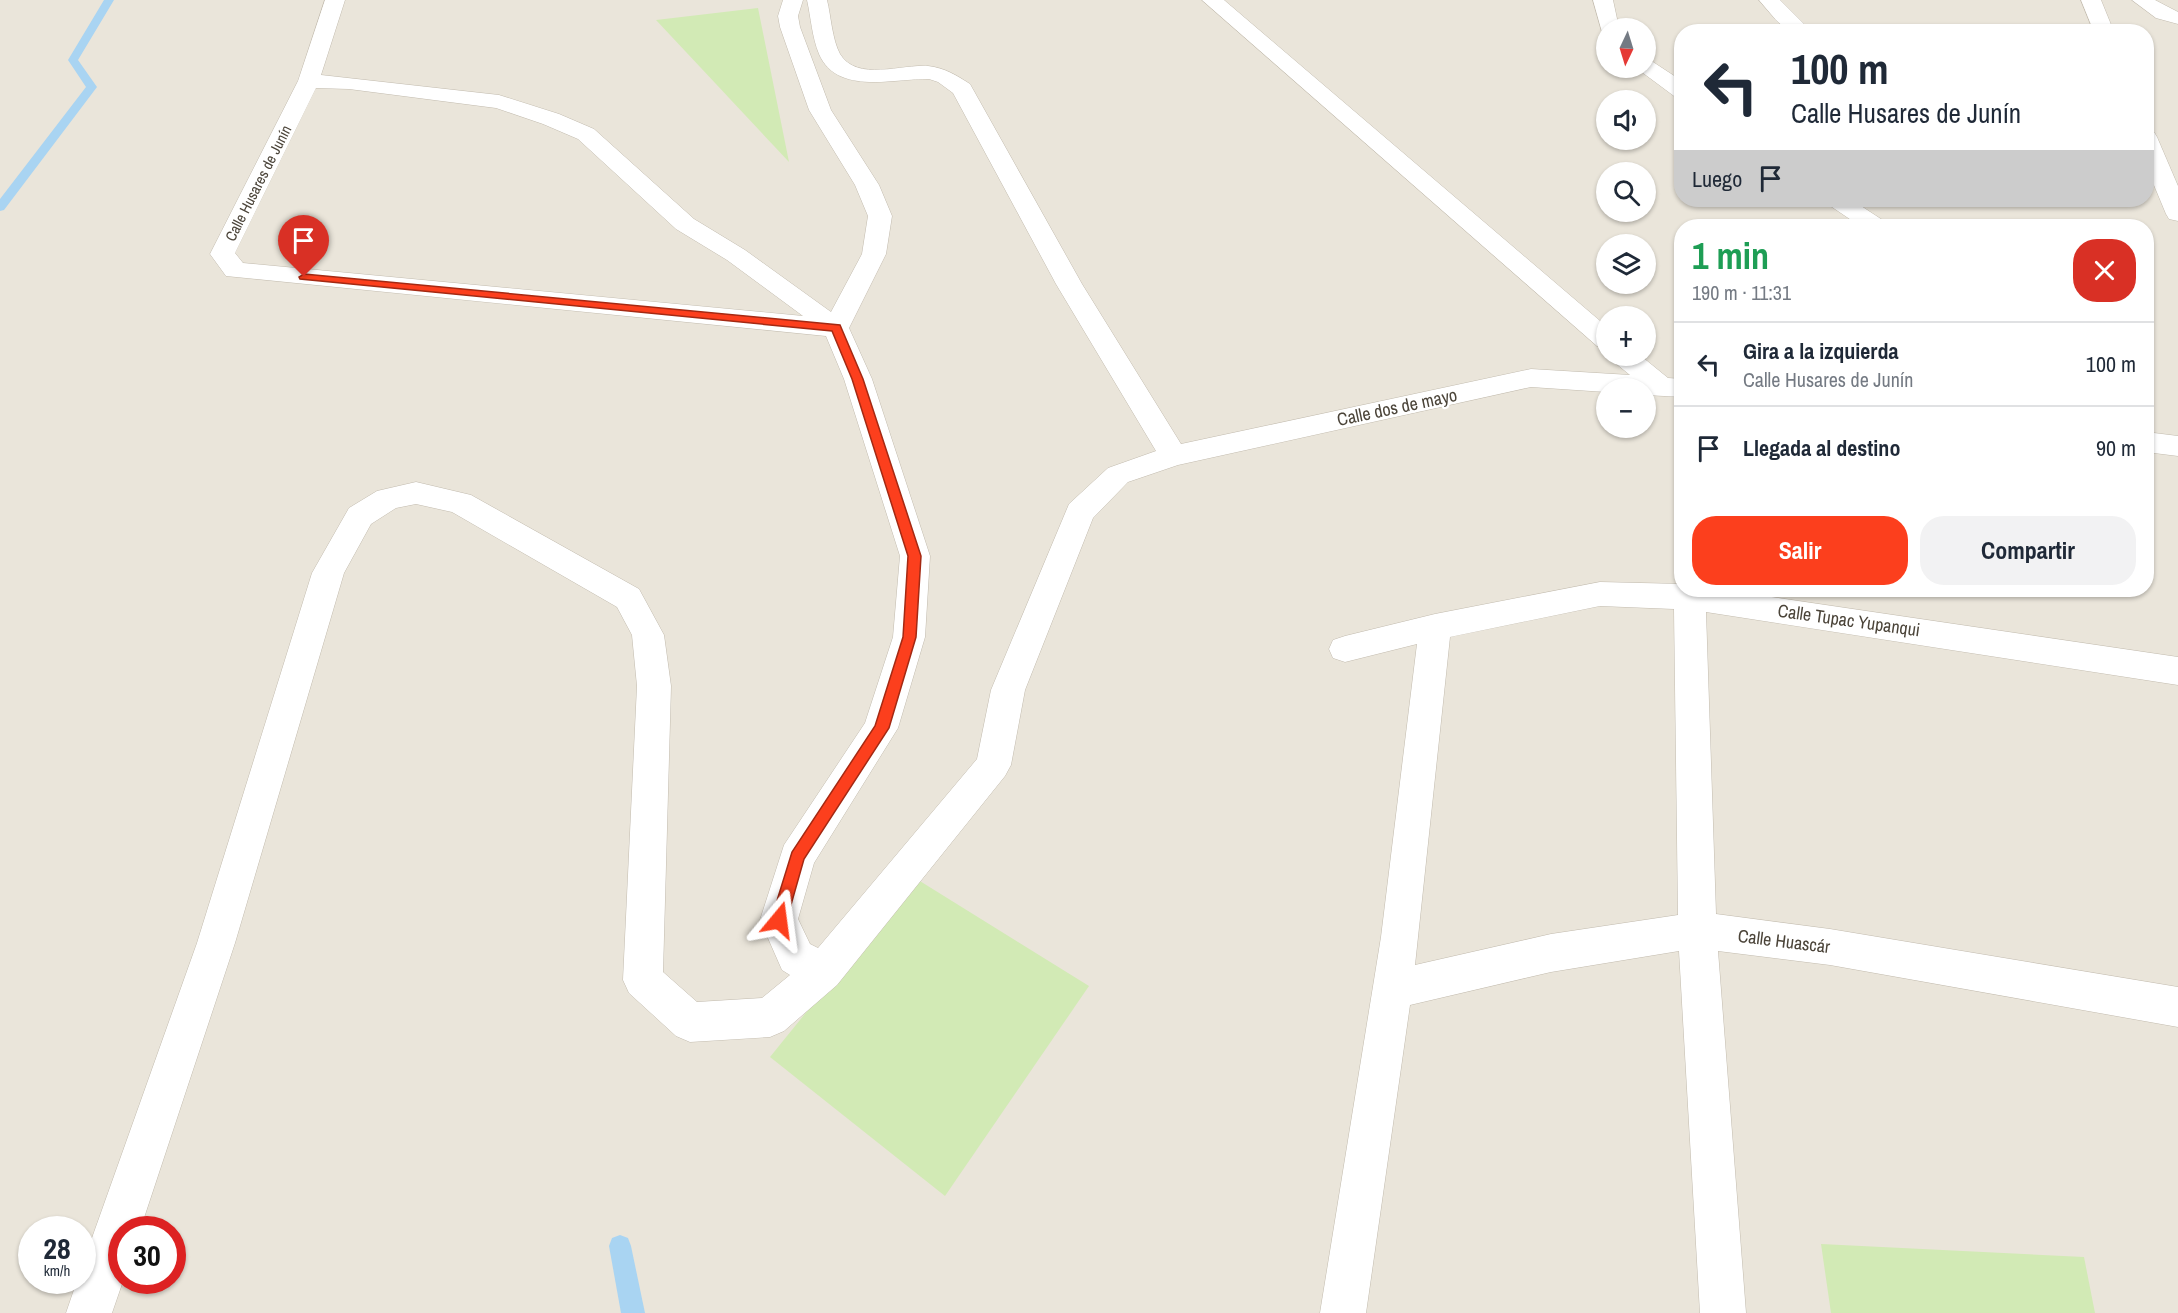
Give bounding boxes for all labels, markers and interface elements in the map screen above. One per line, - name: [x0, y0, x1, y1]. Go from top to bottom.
- north arrow: [1596, 18, 1656, 78]
- map controls: [1596, 18, 1656, 438]
- text: 100 m: [1791, 41, 1889, 97]
- icon: left: [1692, 48, 1770, 126]
- button: sound: [1596, 90, 1656, 150]
- text: Calle Husares de Junín: [1791, 95, 2021, 131]
- street label: Calle Husares de Junín: [220, 121, 296, 245]
- button: search: [1596, 162, 1656, 222]
- icon: arrive: [1754, 162, 1787, 195]
- text: Luego: [1692, 164, 1742, 194]
- pin: [278, 215, 329, 277]
- icon: arrive: [287, 224, 320, 257]
- text: 1 min: [1692, 232, 1769, 280]
- button: layers: [1596, 234, 1656, 294]
- button: close: [2073, 239, 2136, 302]
- text: 190 m · 11:31: [1692, 279, 1791, 306]
- button: +: [1596, 306, 1656, 366]
- text: Gira a la izquierda: [1743, 336, 1898, 366]
- icon: left: [1692, 348, 1725, 381]
- text: 100 m: [2086, 349, 2136, 379]
- text: Calle Husares de Junín: [1743, 366, 1913, 393]
- button: −: [1596, 378, 1656, 438]
- street label: Calle dos de mayo: [1335, 382, 1459, 432]
- icon: arrive: [1692, 432, 1725, 465]
- text: Llegada al destino: [1743, 433, 1900, 463]
- text: 90 m: [2096, 433, 2136, 463]
- button: Salir: [1692, 516, 1908, 585]
- button: Compartir: [1920, 516, 2136, 585]
- street label: Calle Tupac Yupanqui: [1776, 598, 1922, 642]
- position arrow: [747, 888, 811, 952]
- street label: Calle Huascár: [1736, 923, 1832, 959]
- speed limit sign: 30: [108, 1216, 186, 1294]
- text: 28: [43, 1228, 71, 1268]
- text: km/h: [44, 1260, 70, 1281]

